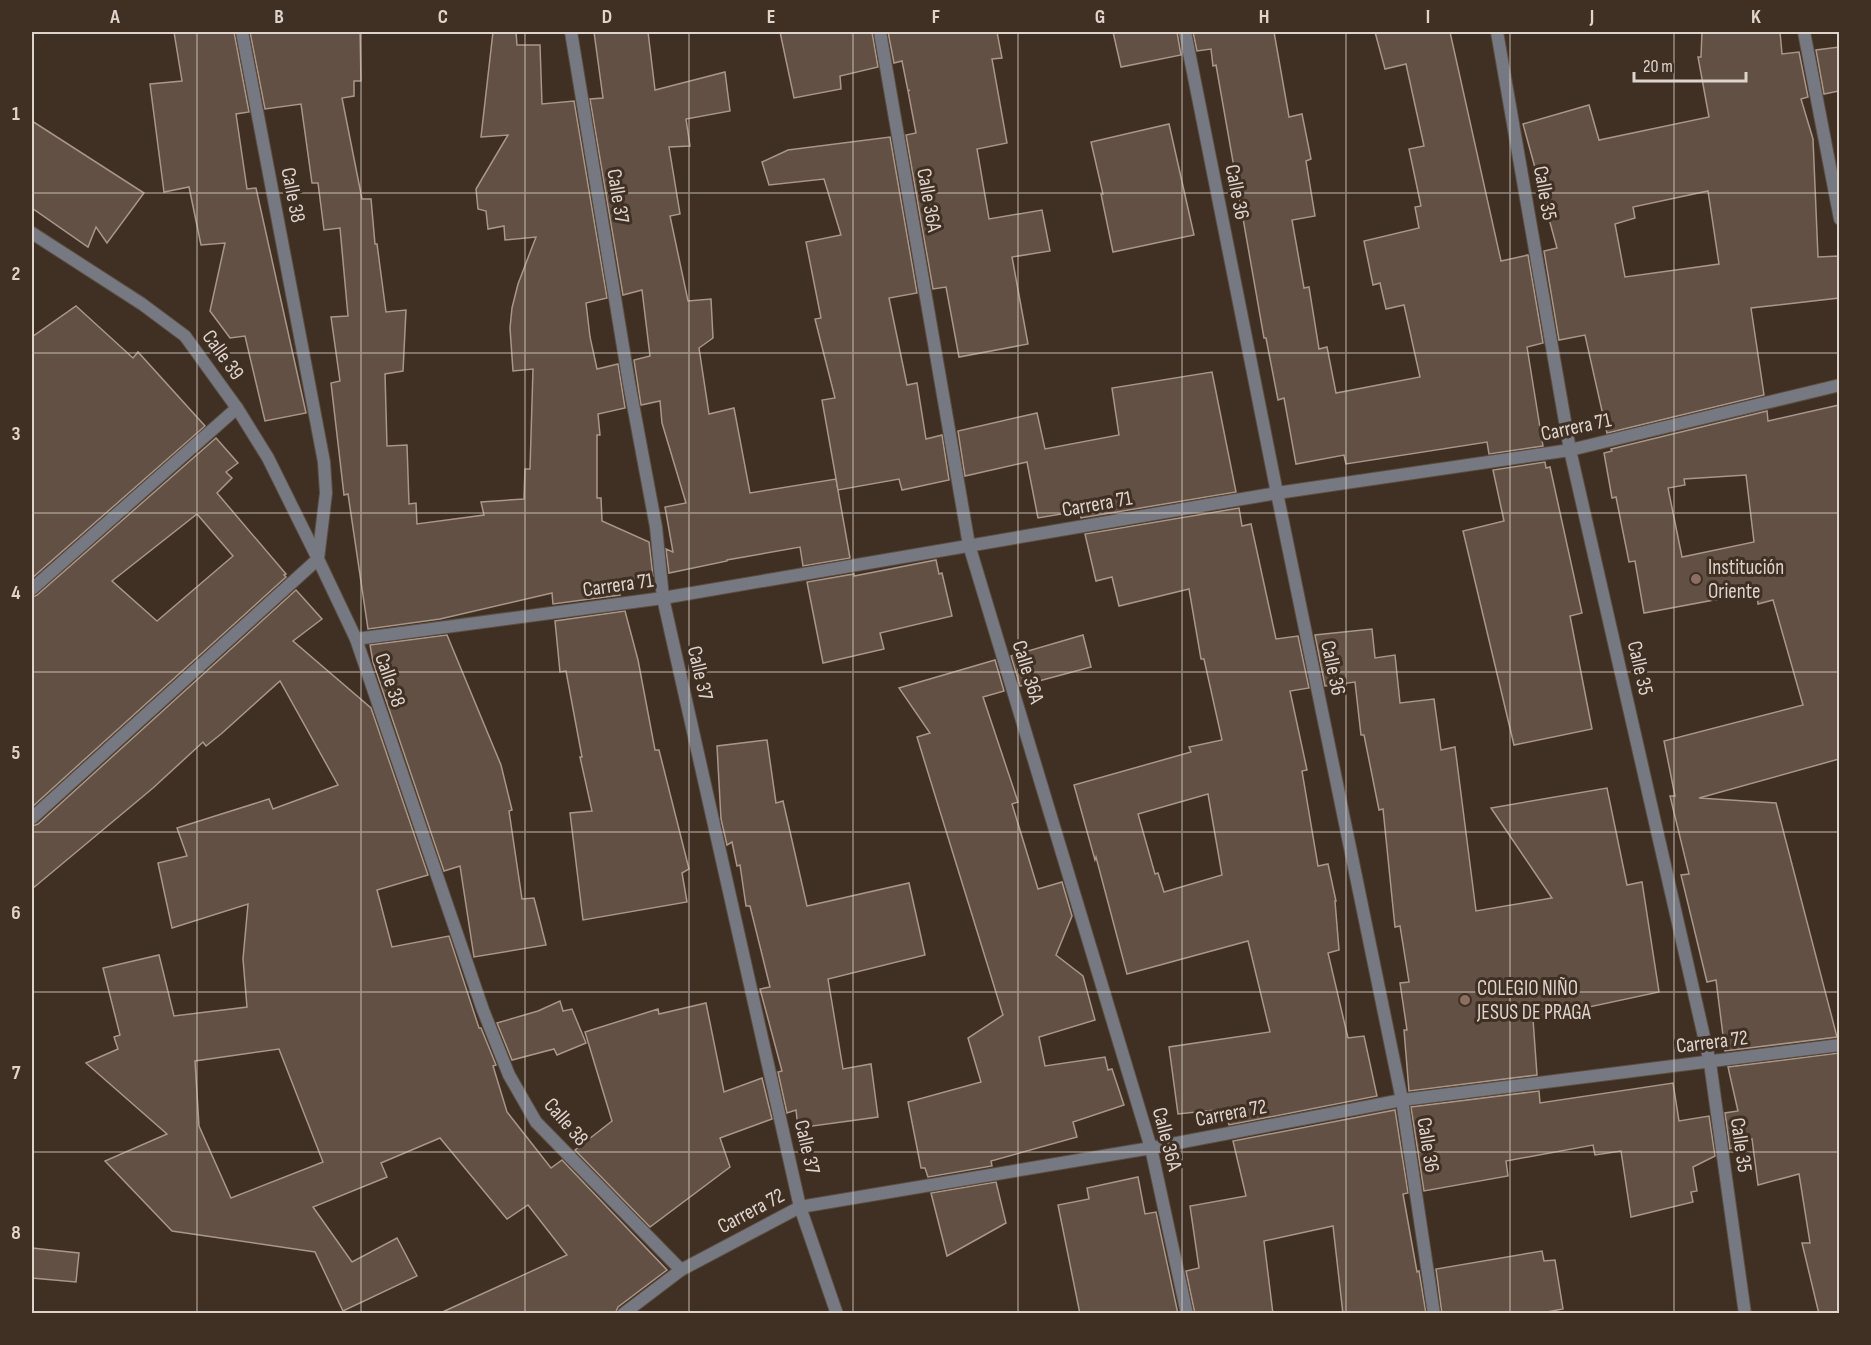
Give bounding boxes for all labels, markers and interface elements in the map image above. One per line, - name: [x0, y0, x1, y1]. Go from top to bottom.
- text: A: [109, 5, 120, 29]
- text: B: [274, 5, 284, 29]
- text: C: [438, 5, 448, 29]
- text: D: [602, 5, 612, 29]
- text: E: [767, 5, 775, 29]
- text: F: [932, 5, 940, 29]
- text: G: [1095, 5, 1105, 29]
- text: H: [1259, 5, 1269, 29]
- text: I: [1426, 5, 1430, 29]
- text: J: [1589, 5, 1594, 29]
- text: K: [1751, 5, 1761, 29]
- scale bar: [1634, 45, 1746, 83]
- text: 20 m: [1643, 56, 1673, 77]
- text: 1: [12, 102, 20, 126]
- street label: Calle 36: [1219, 162, 1255, 222]
- street label: Calle 35: [1528, 164, 1562, 222]
- street label: Calle 38: [275, 165, 311, 225]
- street label: Calle 36A: [911, 166, 947, 235]
- street label: Calle 37: [601, 167, 635, 226]
- text: 2: [12, 262, 20, 286]
- street label: Calle 39: [197, 325, 249, 385]
- street label: Carrera 71: [1539, 407, 1614, 447]
- text: 3: [12, 422, 21, 446]
- street label: Carrera 71: [1060, 485, 1135, 522]
- place label: Institución Oriente: [1708, 555, 1784, 604]
- street label: Carrera 71: [581, 568, 656, 602]
- marker: Institución Oriente: [1689, 572, 1703, 586]
- text: 4: [11, 581, 21, 605]
- street label: Calle 36A: [1007, 638, 1050, 707]
- street label: Calle 36: [1315, 638, 1351, 698]
- street label: Calle 35: [1622, 639, 1658, 697]
- street label: Calle 37: [682, 644, 718, 703]
- street label: Calle 38: [369, 650, 411, 710]
- text: 5: [12, 741, 21, 765]
- text: 6: [11, 901, 21, 925]
- place label: COLEGIO NIÑO JESUS DE PRAGA: [1476, 976, 1592, 1025]
- marker: COLEGIO NIÑO JESUS DE PRAGA: [1458, 993, 1472, 1007]
- street label: Carrera 72: [1675, 1025, 1749, 1059]
- text: 7: [12, 1061, 21, 1085]
- street label: Calle 38: [538, 1093, 594, 1151]
- street label: Carrera 72: [1193, 1094, 1269, 1132]
- street label: Calle 36A: [1147, 1105, 1188, 1174]
- street label: Calle 36: [1411, 1116, 1445, 1174]
- street label: Calle 35: [1725, 1116, 1757, 1174]
- street label: Calle 37: [789, 1118, 825, 1177]
- street label: Carrera 72: [713, 1183, 789, 1239]
- text: 8: [11, 1221, 21, 1245]

